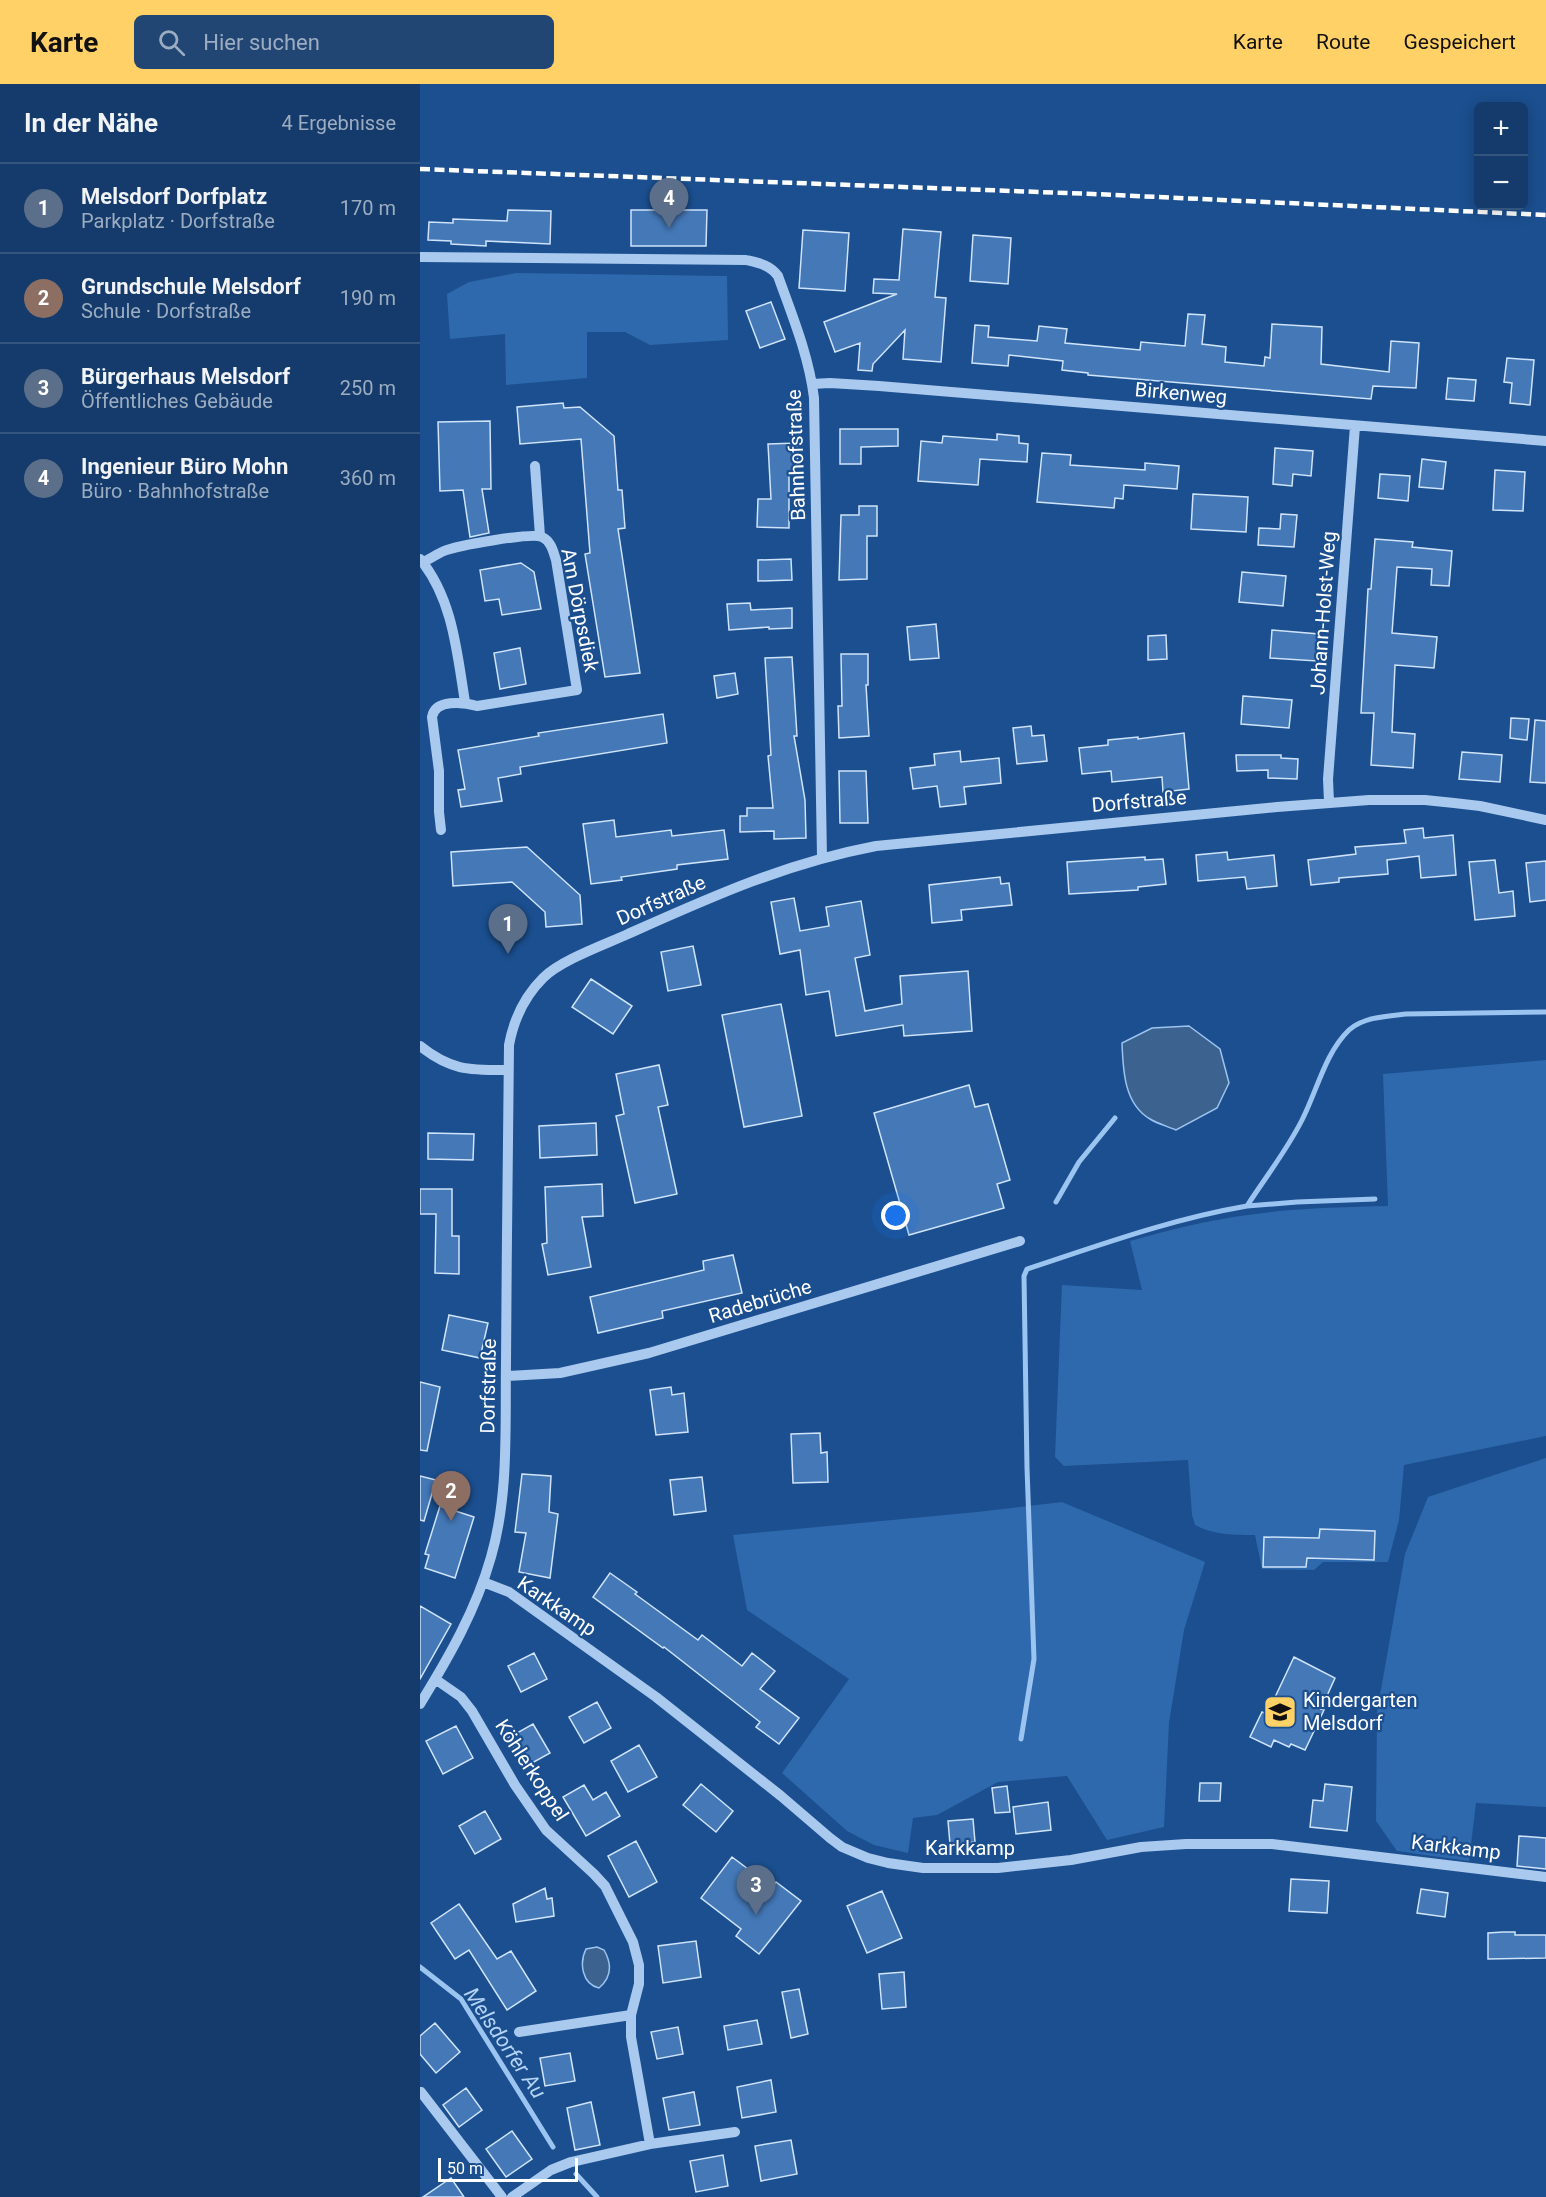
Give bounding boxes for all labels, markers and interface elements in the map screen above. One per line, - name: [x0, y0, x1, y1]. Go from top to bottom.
- search box: [134, 15, 554, 69]
- text: Karte: [30, 26, 98, 59]
- icon: search: [155, 26, 188, 59]
- text: Hier suchen: [203, 30, 320, 55]
- text: Karte: [1233, 30, 1283, 54]
- text: Route: [1316, 30, 1370, 54]
- text: Gespeichert: [1403, 30, 1516, 54]
- map controls: [1474, 102, 1528, 210]
- button: +: [1474, 102, 1528, 156]
- text: In der Nähe: [24, 108, 158, 138]
- text: 4 Ergebnisse: [282, 111, 396, 135]
- button: −: [1474, 156, 1528, 210]
- pin: 4: [650, 178, 688, 228]
- text: Melsdorf Dorfplatz: [81, 184, 267, 209]
- text: 1: [38, 196, 49, 220]
- text: 170 m: [340, 196, 396, 220]
- text: Parkplatz · Dorfstraße: [81, 209, 275, 233]
- text: Grundschule Melsdorf: [81, 274, 301, 299]
- text: 2: [38, 286, 49, 310]
- text: 190 m: [340, 286, 396, 310]
- text: Schule · Dorfstraße: [81, 299, 251, 323]
- text: Bürgerhaus Melsdorf: [81, 364, 290, 389]
- text: 3: [38, 376, 49, 400]
- text: 250 m: [340, 376, 396, 400]
- street label: Birkenweg: [1134, 377, 1228, 409]
- text: Öffentliches Gebäude: [81, 389, 273, 413]
- street label: Bahnhofstraße: [782, 389, 810, 521]
- text: Ingenieur Büro Mohn: [81, 454, 288, 479]
- text: 4: [38, 466, 49, 490]
- text: 360 m: [340, 466, 396, 490]
- text: Büro · Bahnhofstraße: [81, 479, 269, 503]
- street label: Johann-Holst-Weg: [1305, 530, 1341, 696]
- street label: Am Dörpsdiek: [556, 546, 604, 675]
- street label: Dorfstraße: [1091, 785, 1187, 817]
- street label: Dorfstraße: [613, 870, 709, 930]
- pin: 1: [488, 904, 527, 954]
- your location: [881, 1201, 910, 1230]
- street label: Radebrüche: [706, 1274, 814, 1328]
- street label: Dorfstraße: [475, 1338, 501, 1434]
- pin: 2: [432, 1472, 471, 1521]
- street label: Karkkamp: [513, 1571, 601, 1641]
- place label: Kindergarten Melsdorf: [1303, 1688, 1418, 1735]
- school or university icon: Kindergarten Melsdorf: [1262, 1694, 1298, 1730]
- street label: Köhlerkoppel: [490, 1715, 574, 1825]
- street label: Karkkamp: [1410, 1830, 1502, 1864]
- street label: Karkkamp: [925, 1836, 1015, 1860]
- pin: 3: [736, 1866, 776, 1915]
- water label: Melsdorfer Au: [459, 1983, 551, 2103]
- scale bar: [438, 2155, 578, 2182]
- text: 50 m: [447, 2159, 483, 2178]

